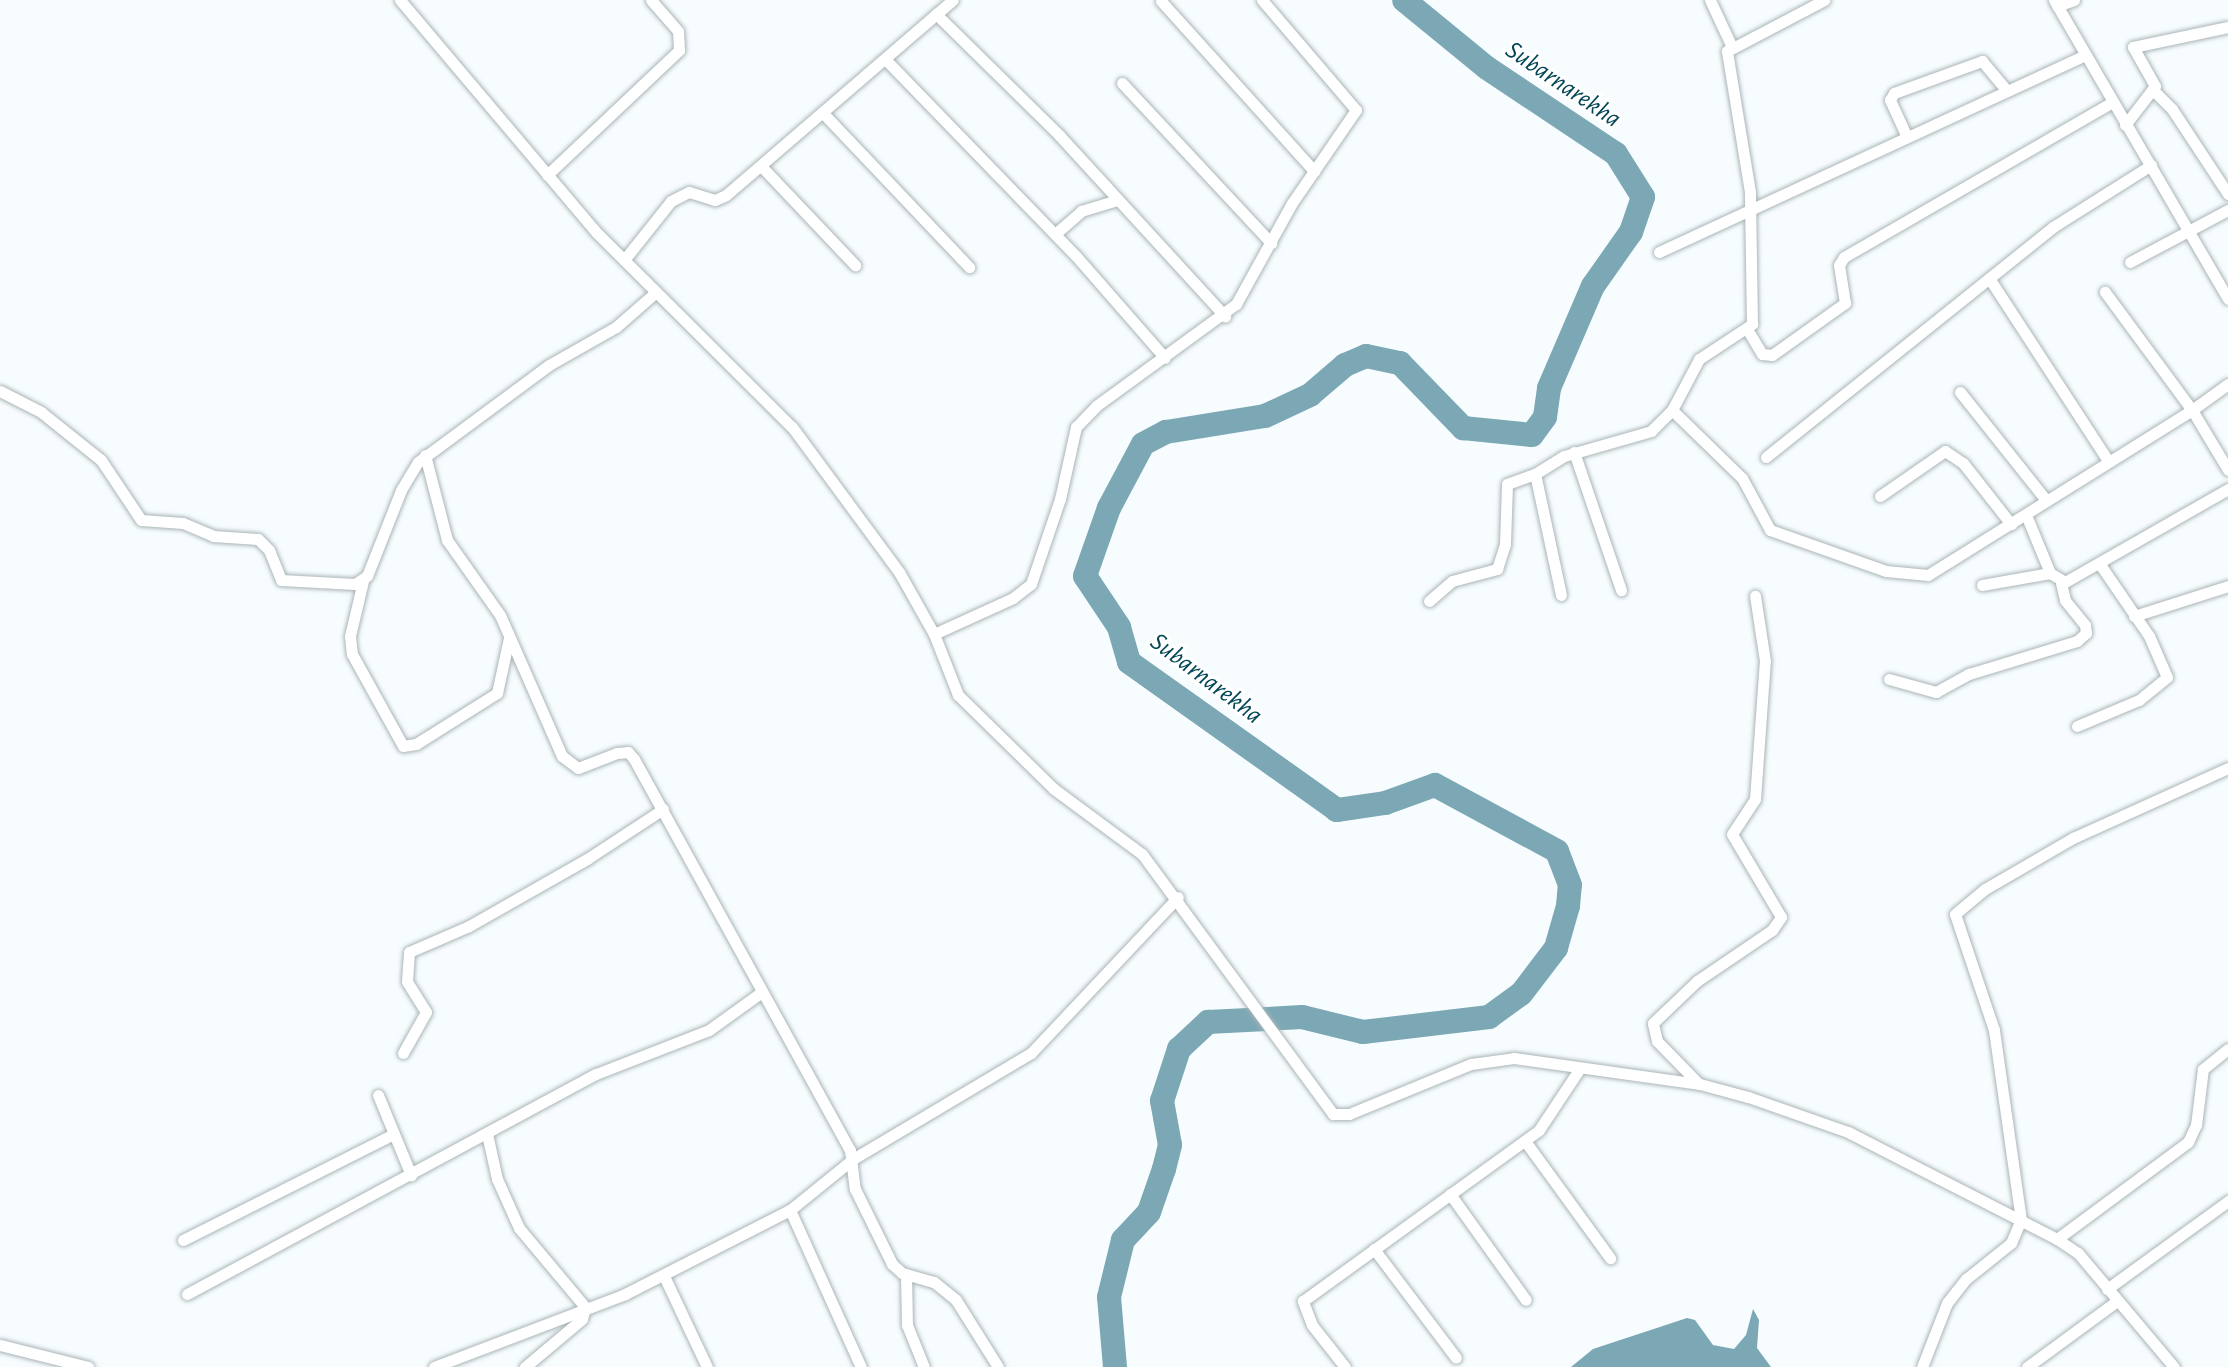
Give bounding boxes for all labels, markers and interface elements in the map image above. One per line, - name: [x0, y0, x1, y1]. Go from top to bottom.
- water label: Subarnarekha: [1499, 35, 1627, 135]
- water label: Subarnarekha: [1144, 627, 1268, 731]

